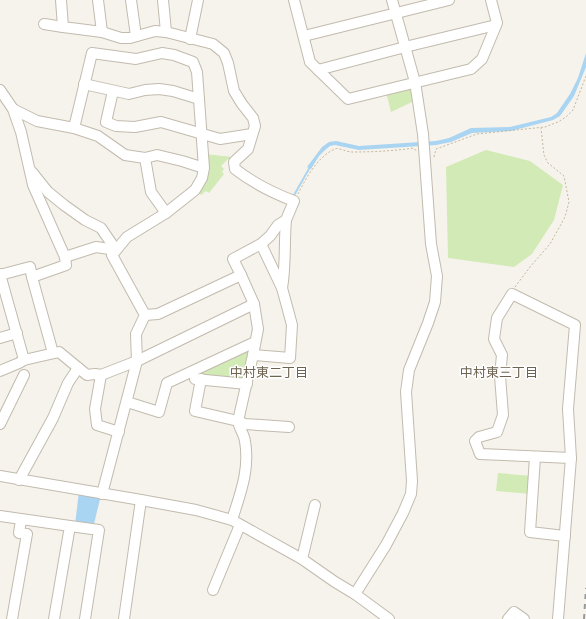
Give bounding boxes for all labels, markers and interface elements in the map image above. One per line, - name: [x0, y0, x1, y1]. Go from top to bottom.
- district label: 中村東二丁目: [230, 365, 308, 380]
- district label: 中村東三丁目: [460, 365, 538, 380]

